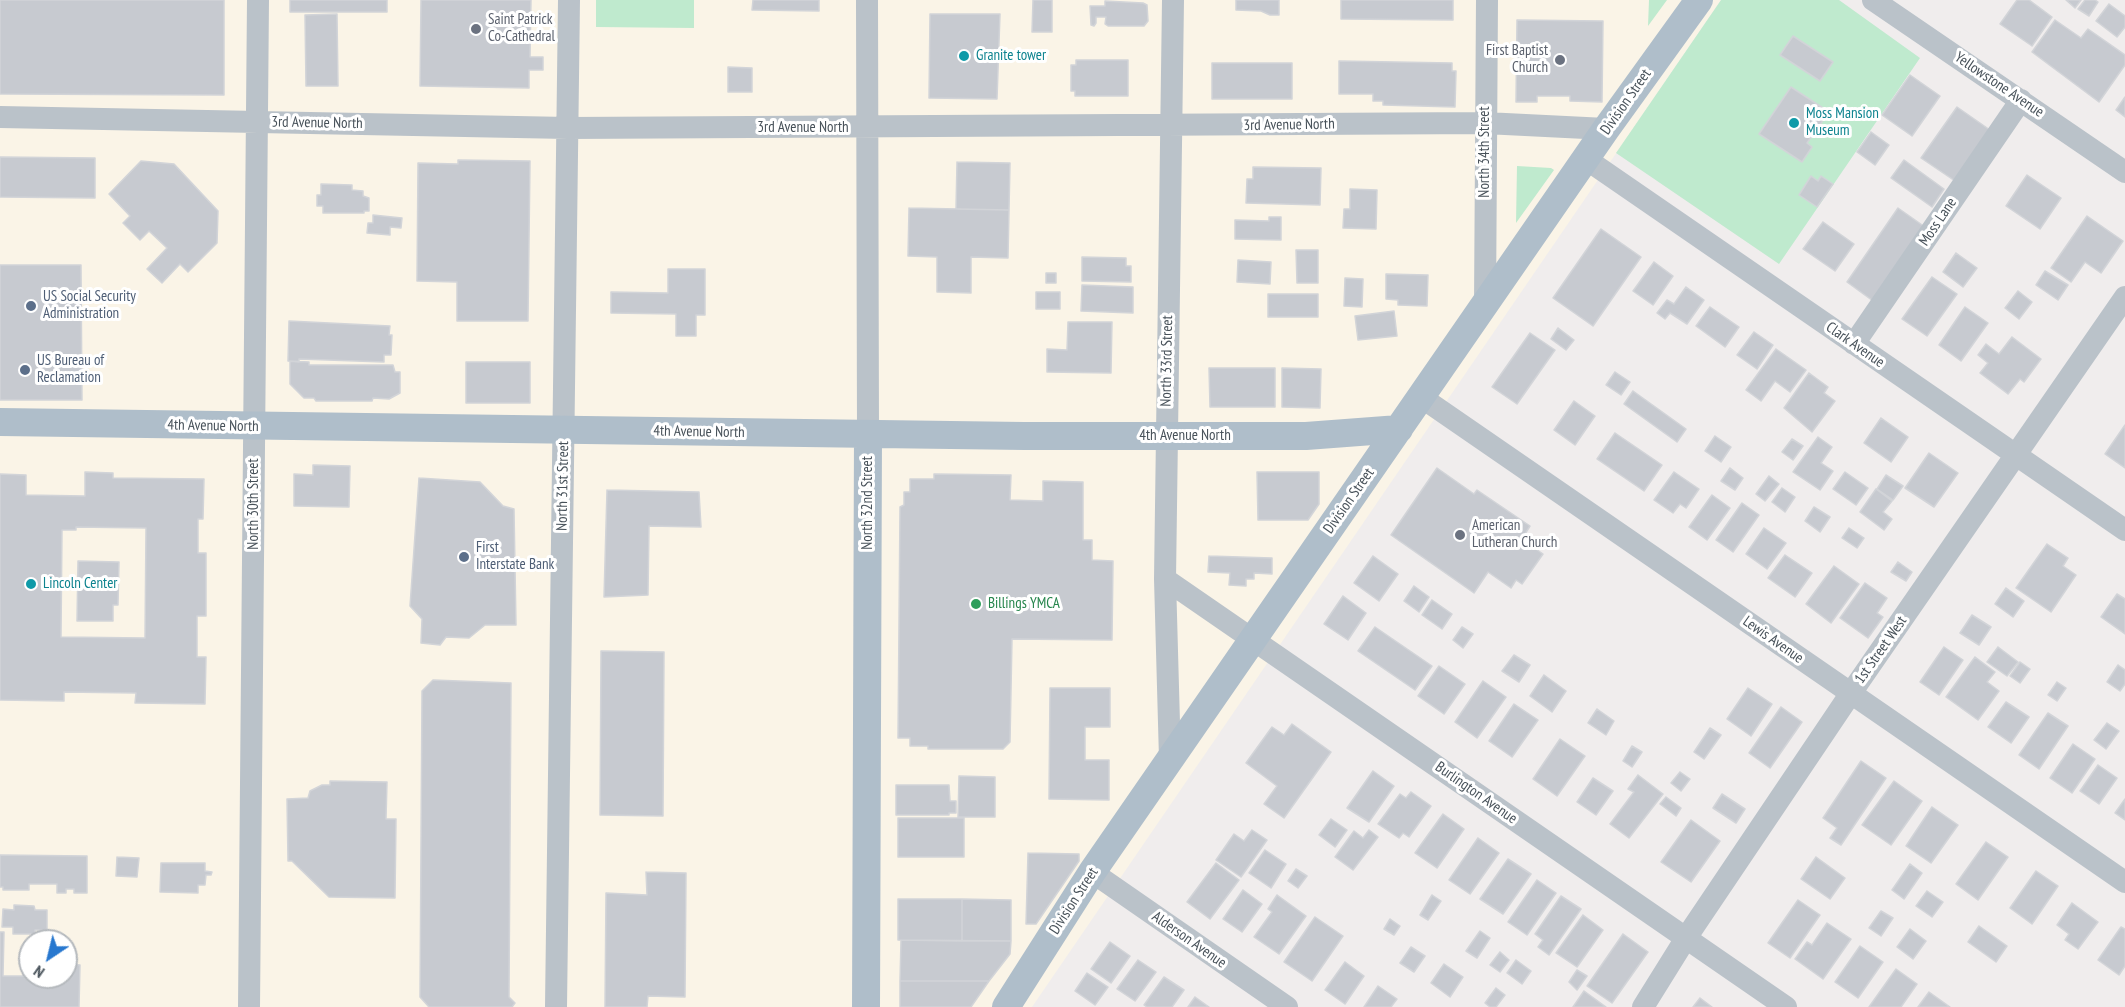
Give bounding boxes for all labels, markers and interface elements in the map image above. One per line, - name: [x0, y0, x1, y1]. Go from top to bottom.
- place label: Saint Patrick Co-Cathedral: [488, 11, 555, 46]
- marker: Saint Patrick Co-Cathedral: [469, 22, 483, 36]
- place label: First Baptist Church: [1486, 42, 1548, 77]
- place label: Granite tower: [976, 47, 1046, 65]
- marker: Granite tower: [957, 49, 971, 63]
- street label: Yellowstone Avenue: [1951, 49, 2047, 121]
- marker: First Baptist Church: [1553, 53, 1567, 67]
- street label: Division Street: [1597, 66, 1655, 138]
- place label: Moss Mansion Museum: [1806, 105, 1879, 140]
- street label: North 34th Street: [1476, 106, 1494, 198]
- street label: 3rd Avenue North: [271, 113, 363, 133]
- street label: 3rd Avenue North: [1243, 115, 1335, 135]
- marker: Moss Mansion Museum: [1787, 116, 1801, 130]
- street label: 3rd Avenue North: [757, 119, 849, 137]
- street label: Moss Lane: [1915, 195, 1961, 249]
- place label: US Social Security Administration: [43, 288, 136, 323]
- marker: US Social Security Administration: [24, 299, 38, 313]
- street label: North 33rd Street: [1157, 315, 1177, 407]
- street label: Clark Avenue: [1822, 318, 1888, 372]
- place label: US Bureau of Reclamation: [37, 352, 104, 387]
- marker: US Bureau of Reclamation: [18, 363, 32, 377]
- street label: 4th Avenue North: [167, 416, 259, 436]
- street label: 4th Avenue North: [653, 422, 745, 442]
- street label: 4th Avenue North: [1139, 427, 1231, 445]
- street label: North 31st Street: [553, 441, 573, 531]
- street label: North 32nd Street: [859, 456, 877, 550]
- street label: North 30th Street: [245, 458, 263, 550]
- street label: Division Street: [1320, 465, 1378, 537]
- place label: American Lutheran Church: [1472, 517, 1557, 552]
- marker: American Lutheran Church: [1453, 528, 1467, 542]
- place label: First Interstate Bank: [476, 539, 554, 574]
- marker: First Interstate Bank: [457, 550, 471, 564]
- place label: Lincoln Center: [43, 575, 117, 593]
- marker: Lincoln Center: [24, 577, 38, 591]
- place label: Billings YMCA: [988, 595, 1060, 613]
- marker: Billings YMCA: [969, 597, 983, 611]
- street label: Lewis Avenue: [1739, 613, 1807, 667]
- street label: 1st Street West: [1851, 613, 1911, 687]
- street label: Burlington Avenue: [1432, 758, 1520, 828]
- street label: Division Street: [1046, 864, 1102, 938]
- street label: Alderson Avenue: [1148, 908, 1230, 972]
- north arrow: [18, 929, 78, 989]
- text: N: [30, 961, 48, 983]

